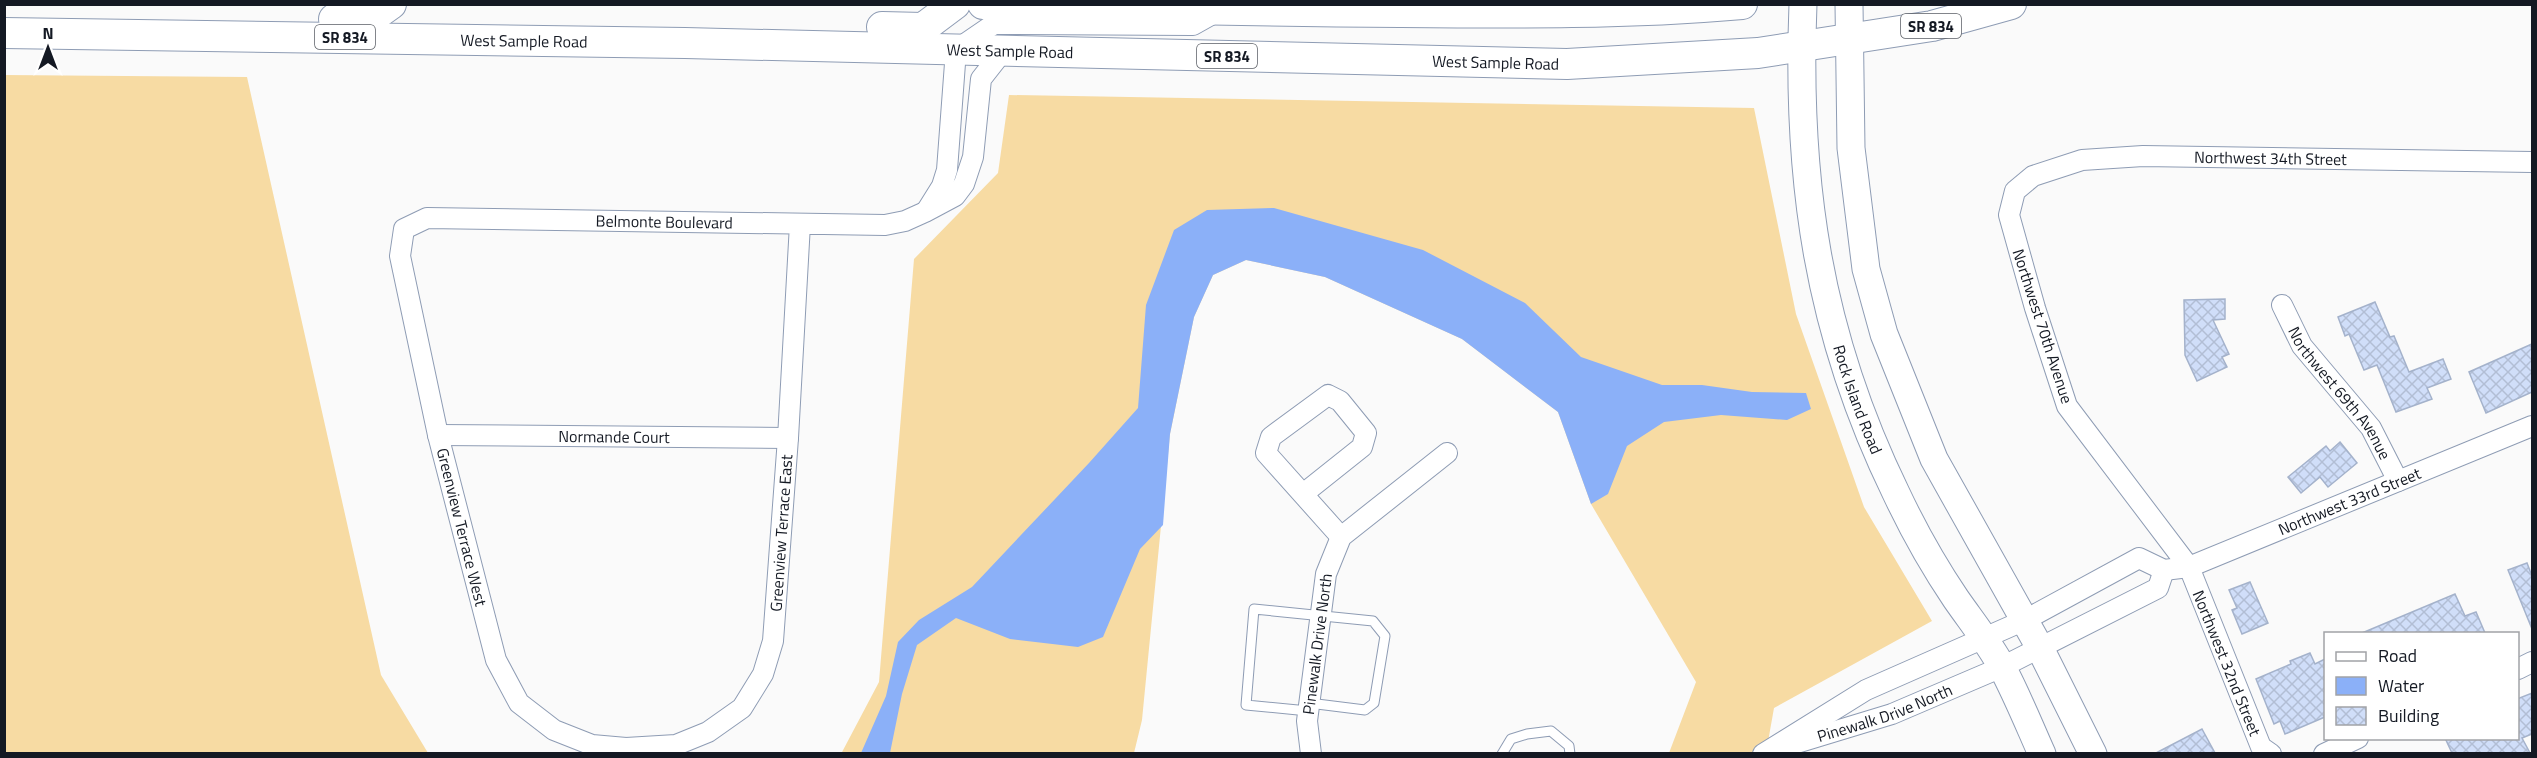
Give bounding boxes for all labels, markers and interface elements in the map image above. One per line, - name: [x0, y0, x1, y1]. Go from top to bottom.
- road number: SR 834: [1901, 14, 1961, 38]
- north arrow: [18, 18, 78, 78]
- text: N: [42, 21, 54, 45]
- road number: SR 834: [315, 25, 375, 49]
- street label: West Sample Road: [460, 28, 588, 54]
- street label: West Sample Road: [946, 37, 1074, 64]
- road number: SR 834: [1197, 44, 1257, 68]
- street label: West Sample Road: [1432, 49, 1560, 76]
- street label: Northwest 34th Street: [2194, 145, 2347, 171]
- street label: Belmonte Boulevard: [596, 209, 733, 235]
- street label: Northwest 70th Avenue: [2007, 246, 2079, 406]
- street label: Northwest 69th Avenue: [2282, 322, 2397, 464]
- street label: Rock Island Road: [1827, 342, 1889, 458]
- street label: Normande Court: [558, 424, 670, 449]
- street label: Greenview Terrace West: [431, 445, 493, 609]
- street label: Greenview Terrace East: [764, 453, 798, 612]
- street label: Northwest 33rd Street: [2274, 461, 2425, 541]
- street label: Pinewalk Drive North: [1296, 572, 1338, 716]
- street label: Northwest 32nd Street: [2187, 586, 2267, 740]
- legend: [2324, 632, 2519, 740]
- text: Road: [2378, 642, 2417, 669]
- text: Water: [2378, 672, 2424, 699]
- street label: Pinewalk Drive North: [1814, 678, 1956, 748]
- text: Building: [2378, 702, 2439, 729]

